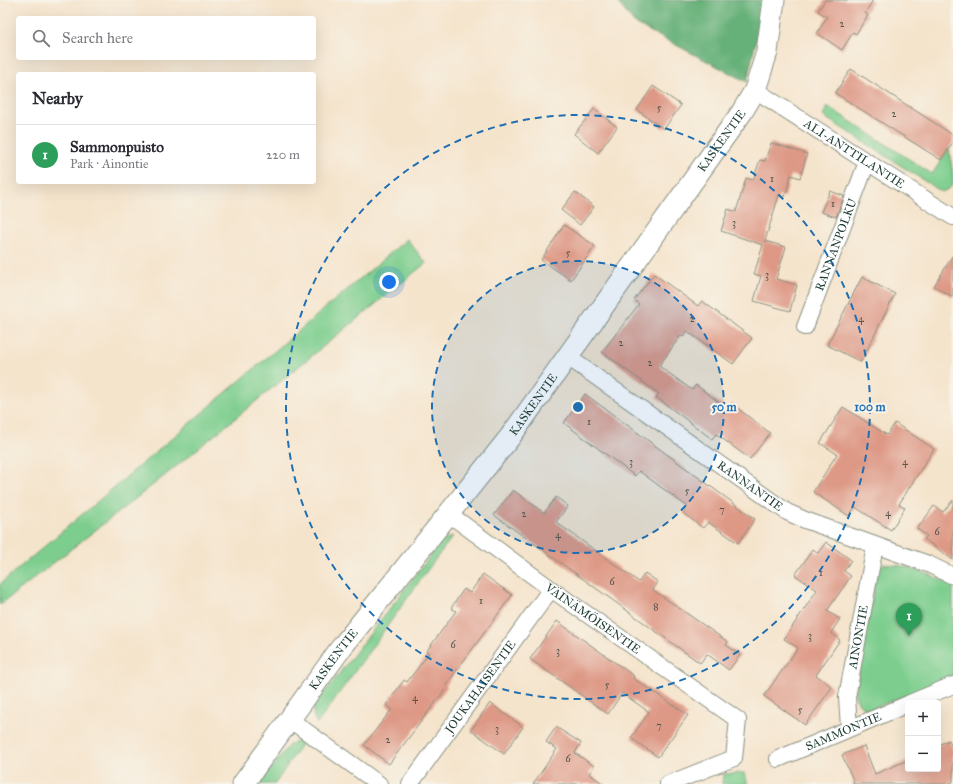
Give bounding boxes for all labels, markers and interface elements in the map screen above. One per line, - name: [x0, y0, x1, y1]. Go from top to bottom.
- search box: [16, 16, 316, 60]
- house number: 2: [840, 18, 845, 30]
- icon: search: [30, 27, 52, 49]
- text: Search here: [62, 29, 133, 47]
- text: Nearby: [32, 88, 83, 109]
- house number: 5: [657, 102, 662, 114]
- street label: KASKENTIE: [695, 107, 749, 174]
- house number: 2: [892, 108, 897, 120]
- street label: ALI-ANTTILANTIE: [801, 116, 908, 191]
- text: Sammonpuisto: [70, 138, 164, 156]
- text: 1: [42, 147, 48, 163]
- text: 220 m: [266, 147, 300, 163]
- text: Park · Ainontie: [70, 156, 148, 172]
- house number: 1: [770, 173, 774, 185]
- street label: RANNANPOLKU: [812, 196, 860, 293]
- house number: 1: [831, 198, 835, 210]
- house number: 3: [732, 217, 736, 229]
- house number: 5: [566, 247, 571, 259]
- house number: 3: [765, 269, 769, 281]
- your location: [379, 272, 399, 292]
- house number: 2: [690, 313, 695, 325]
- house number: 4: [858, 313, 864, 325]
- house number: 2: [619, 337, 624, 349]
- house number: 2: [648, 357, 653, 369]
- street label: KASKENTIE: [506, 370, 560, 438]
- centre of rings: [571, 400, 585, 414]
- text: 50 m: [711, 400, 738, 414]
- text: 100 m: [854, 400, 887, 414]
- house number: 1: [587, 416, 591, 428]
- house number: 3: [629, 456, 633, 468]
- house number: 4: [902, 456, 908, 468]
- street label: RANNANTIE: [715, 458, 786, 514]
- house number: 5: [685, 485, 690, 497]
- house number: 7: [719, 504, 725, 516]
- house number: 4: [885, 507, 891, 519]
- house number: 2: [522, 508, 527, 520]
- house number: 6: [934, 526, 940, 538]
- house number: 4: [555, 529, 561, 541]
- house number: 1: [819, 567, 823, 579]
- house number: 6: [609, 576, 615, 588]
- street label: VÄINÄMÖISENTIE: [542, 580, 644, 657]
- house number: 1: [479, 595, 483, 607]
- house number: 8: [653, 601, 659, 613]
- pin: 1: [896, 603, 922, 636]
- street label: AINONTIE: [845, 604, 871, 671]
- street label: KASKENTIE: [306, 626, 361, 693]
- house number: 3: [808, 630, 812, 642]
- street label: JOUKAHAISENTIE: [441, 637, 519, 738]
- house number: 6: [450, 639, 456, 651]
- house number: 3: [556, 645, 560, 657]
- house number: 5: [605, 679, 610, 691]
- house number: 4: [412, 692, 418, 704]
- map controls: [905, 700, 941, 772]
- button: +: [905, 700, 941, 736]
- house number: 5: [798, 704, 803, 716]
- street label: SAMMONTIE: [803, 709, 884, 754]
- house number: 7: [656, 720, 662, 732]
- house number: 3: [495, 723, 499, 735]
- house number: 2: [386, 734, 391, 746]
- button: −: [905, 736, 941, 772]
- house number: 6: [565, 753, 571, 765]

